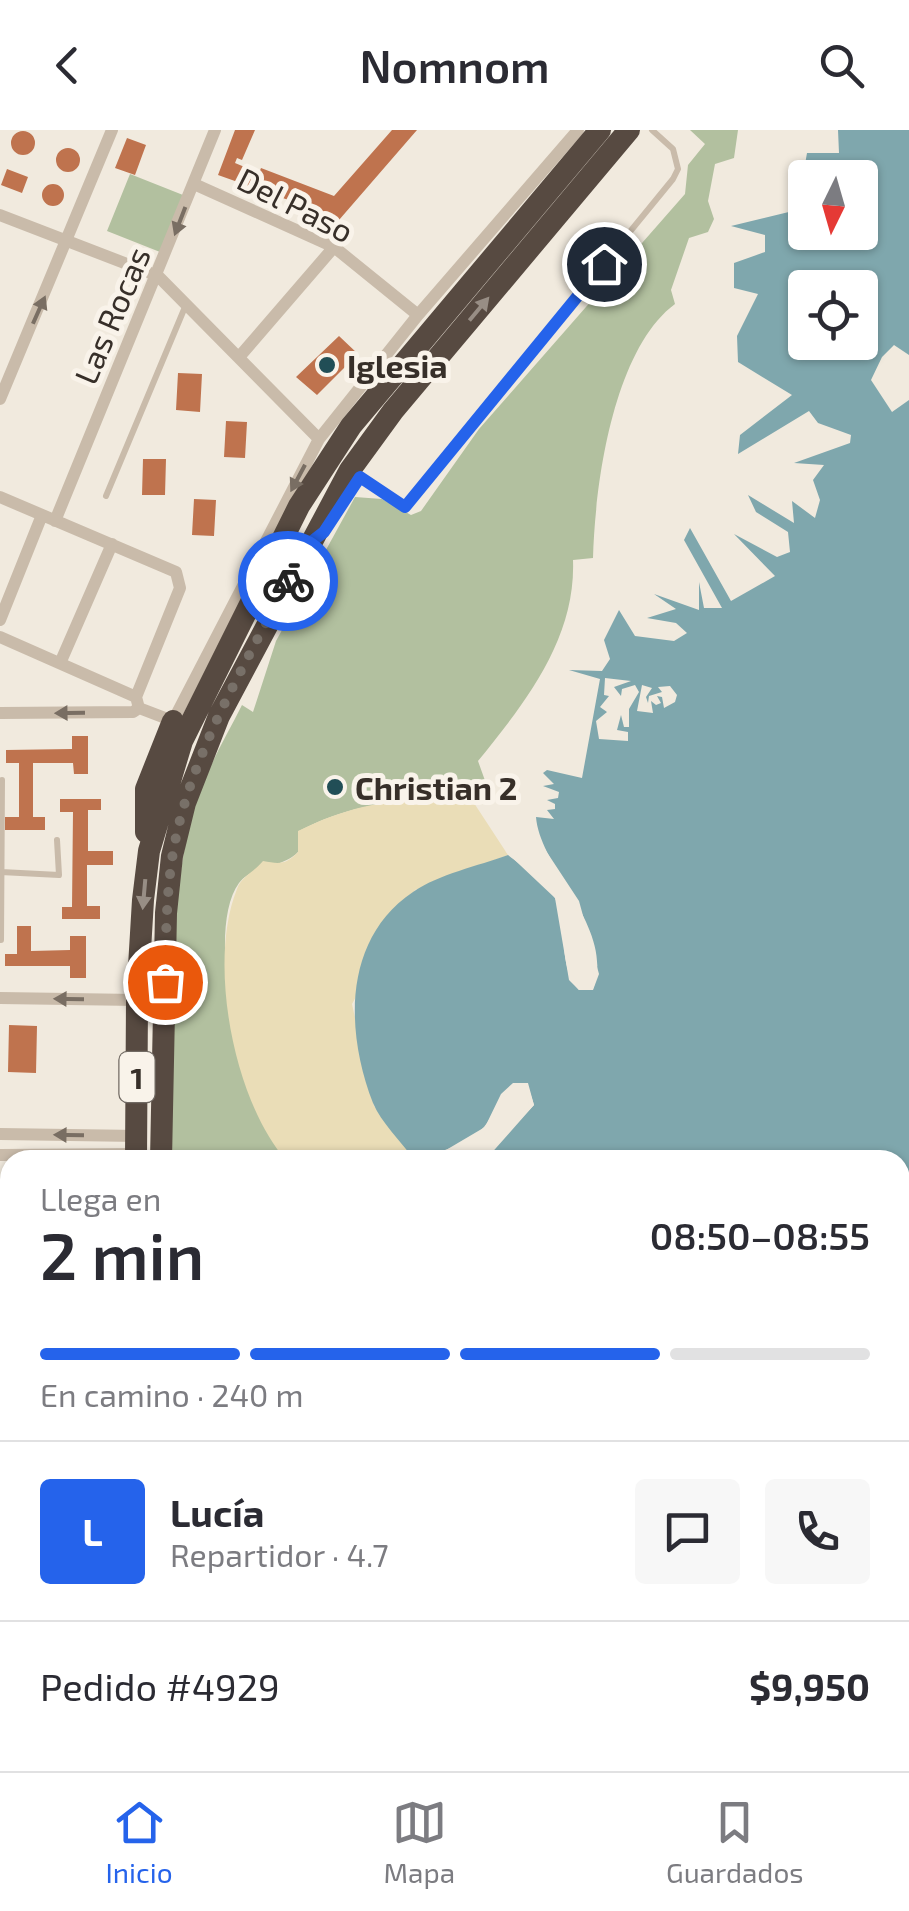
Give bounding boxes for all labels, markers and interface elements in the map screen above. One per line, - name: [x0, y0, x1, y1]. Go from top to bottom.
- icon: back: [40, 38, 95, 93]
- text: Nomnom: [359, 38, 550, 92]
- icon: search: [814, 38, 869, 93]
- street label: Del Paso: [232, 159, 360, 249]
- north arrow: [788, 160, 878, 250]
- map controls: [788, 160, 878, 360]
- one-way arrow: [171, 206, 187, 236]
- pin: [562, 222, 647, 307]
- icon: home: [577, 237, 632, 292]
- street label: Las Rocas: [65, 241, 157, 389]
- button: locate: [788, 270, 878, 360]
- one-way arrow: [31, 295, 48, 324]
- one-way arrow: [468, 297, 490, 322]
- place label: Iglesia: [347, 346, 448, 384]
- marker: Iglesia: [316, 354, 338, 376]
- one-way arrow: [290, 463, 307, 492]
- courier: [238, 531, 338, 631]
- icon: bike: [261, 554, 316, 609]
- one-way arrow: [54, 705, 86, 721]
- place label: Christian 2: [355, 768, 517, 806]
- marker: Christian 2: [324, 776, 346, 798]
- one-way arrow: [136, 878, 152, 910]
- pin: [123, 940, 208, 1025]
- icon: bag: [138, 955, 193, 1010]
- one-way arrow: [52, 991, 84, 1007]
- road number: 1: [120, 1052, 154, 1102]
- one-way arrow: [52, 1127, 84, 1143]
- text: Llega en: [40, 1179, 161, 1217]
- text: 08:50–08:55: [650, 1212, 870, 1258]
- text: 2 min: [40, 1215, 204, 1293]
- text: En camino · 240 m: [40, 1375, 304, 1413]
- button: chat: [635, 1479, 740, 1584]
- button: phone: [765, 1479, 870, 1584]
- text: Lucía: [170, 1489, 264, 1535]
- text: L: [82, 1508, 103, 1554]
- text: Repartidor · 4.7: [170, 1535, 389, 1573]
- text: Pedido #4929: [40, 1663, 280, 1709]
- text: $9,950: [749, 1663, 870, 1709]
- tab: Inicio: [105, 1795, 173, 1889]
- tab: Mapa: [384, 1795, 455, 1889]
- tab: Guardados: [666, 1795, 804, 1889]

